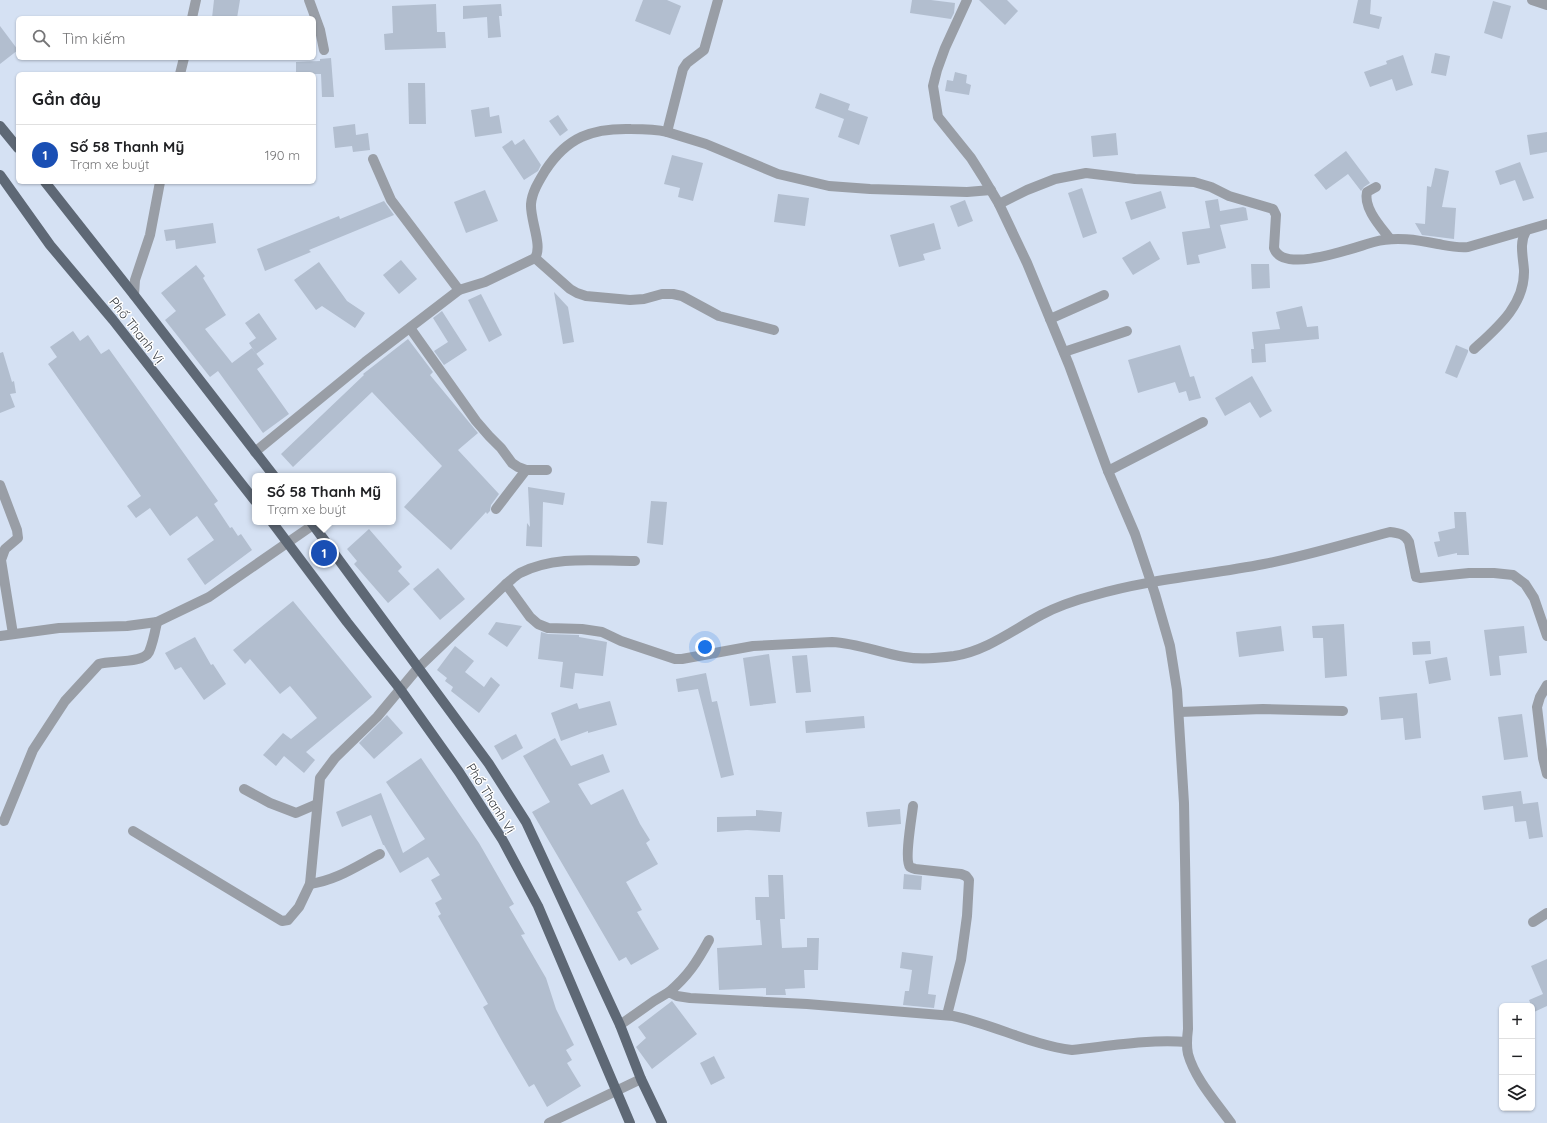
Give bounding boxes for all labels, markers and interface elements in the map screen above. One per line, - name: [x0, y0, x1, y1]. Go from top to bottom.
- search box: [16, 16, 316, 60]
- icon: search: [30, 27, 52, 49]
- text: Tìm kiếm: [62, 29, 125, 48]
- text: Gần đây: [32, 88, 101, 109]
- text: Số 58 Thanh Mỹ: [70, 137, 184, 156]
- text: 1: [42, 147, 48, 163]
- text: 190 m: [265, 147, 300, 163]
- text: Trạm xe buýt: [70, 156, 149, 172]
- street label: Phố Thanh Vị: [106, 294, 168, 366]
- popup: [252, 473, 396, 525]
- text: Số 58 Thanh Mỹ: [267, 482, 381, 501]
- text: Trạm xe buýt: [267, 501, 346, 517]
- pin: 1: [311, 538, 337, 568]
- your location: [695, 637, 715, 657]
- street label: Phố Thanh Vị: [463, 760, 519, 836]
- map controls: [1499, 1003, 1535, 1111]
- button: +: [1499, 1003, 1535, 1039]
- button: −: [1499, 1039, 1535, 1075]
- button: layers: [1499, 1075, 1535, 1111]

